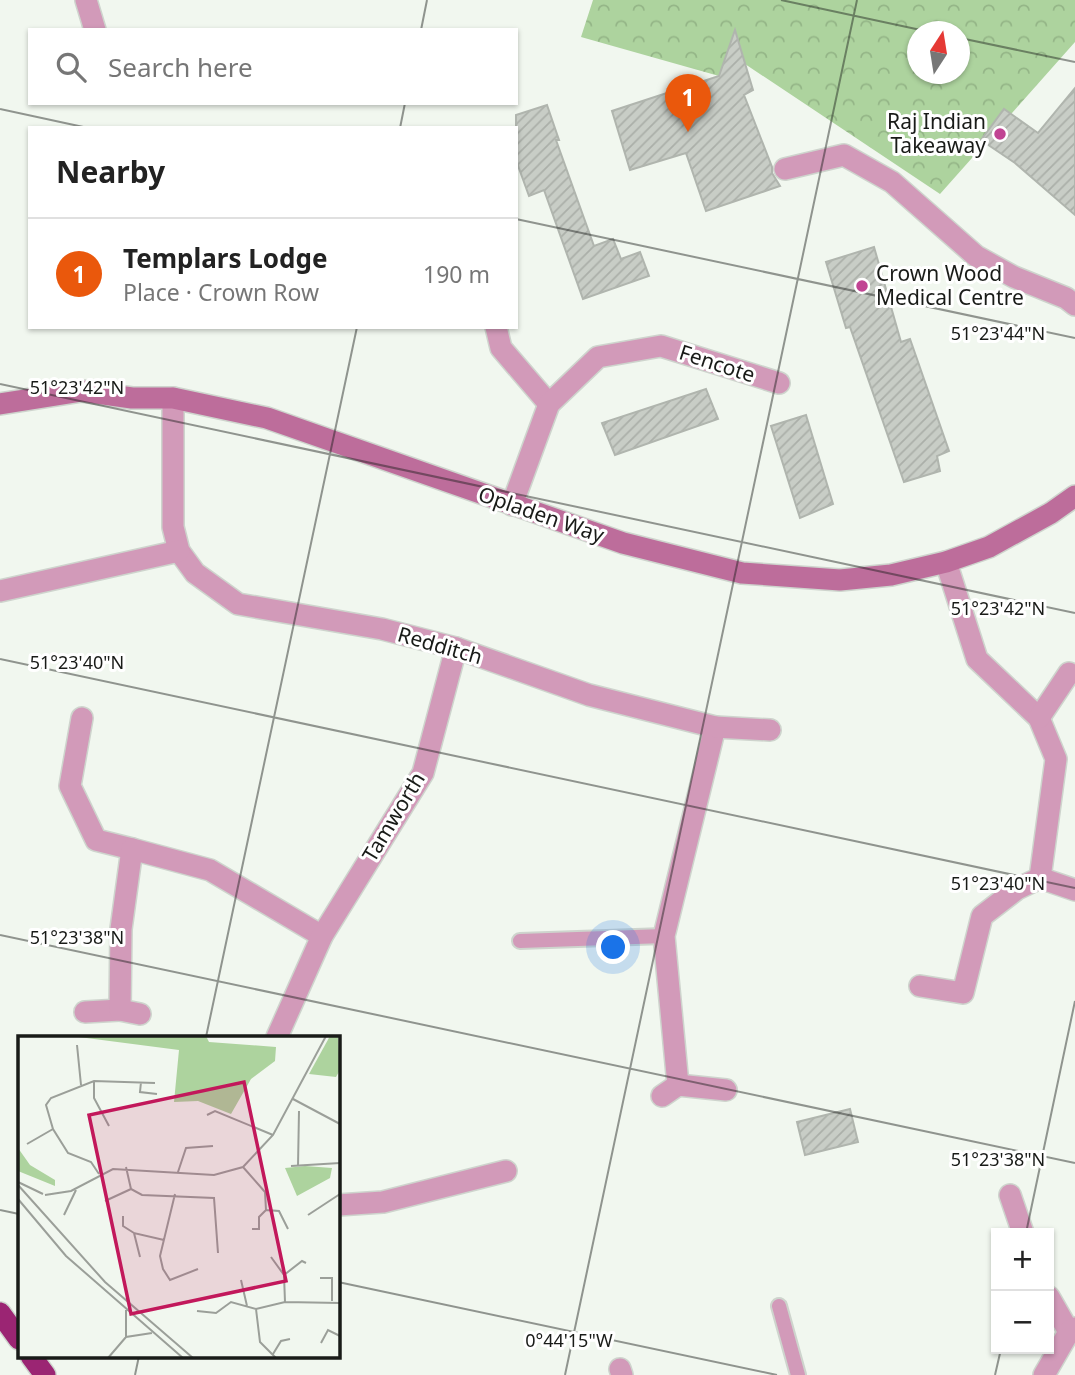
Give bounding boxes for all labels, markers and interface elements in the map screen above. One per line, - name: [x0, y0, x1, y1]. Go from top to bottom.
- north arrow: [907, 21, 970, 84]
- search box: [28, 28, 518, 105]
- icon: search: [52, 48, 90, 86]
- text: Search here: [108, 49, 253, 85]
- pin: 1: [665, 74, 711, 132]
- place label: Raj Indian Takeaway: [887, 107, 986, 159]
- marker: Raj Indian Takeaway: [992, 126, 1008, 142]
- text: Nearby: [56, 151, 165, 192]
- text: Templars Lodge: [123, 240, 327, 276]
- text: 1: [72, 258, 86, 290]
- text: 190 m: [423, 258, 490, 290]
- place label: Crown Wood Medical Centre: [876, 259, 1024, 311]
- text: Place · Crown Row: [123, 276, 319, 308]
- marker: Crown Wood Medical Centre: [854, 278, 870, 294]
- text: 51°23'44"N: [951, 321, 1045, 345]
- street label: Fencote: [676, 338, 759, 388]
- text: 51°23'42"N: [30, 375, 124, 399]
- street label: Opladen Way: [475, 479, 608, 549]
- text: 51°23'42"N: [951, 596, 1045, 620]
- street label: Redditch: [395, 620, 486, 670]
- text: 51°23'40"N: [30, 650, 124, 674]
- street label: Tamworth: [355, 766, 431, 866]
- text: 51°23'40"N: [951, 871, 1045, 895]
- text: 51°23'38"N: [30, 925, 124, 949]
- your location: [596, 930, 630, 964]
- inset map: [18, 1036, 340, 1358]
- text: 51°23'38"N: [951, 1147, 1045, 1171]
- map controls: [991, 1228, 1054, 1354]
- button: +: [991, 1228, 1054, 1291]
- button: −: [991, 1291, 1054, 1354]
- text: 0°44'15"W: [525, 1328, 613, 1352]

